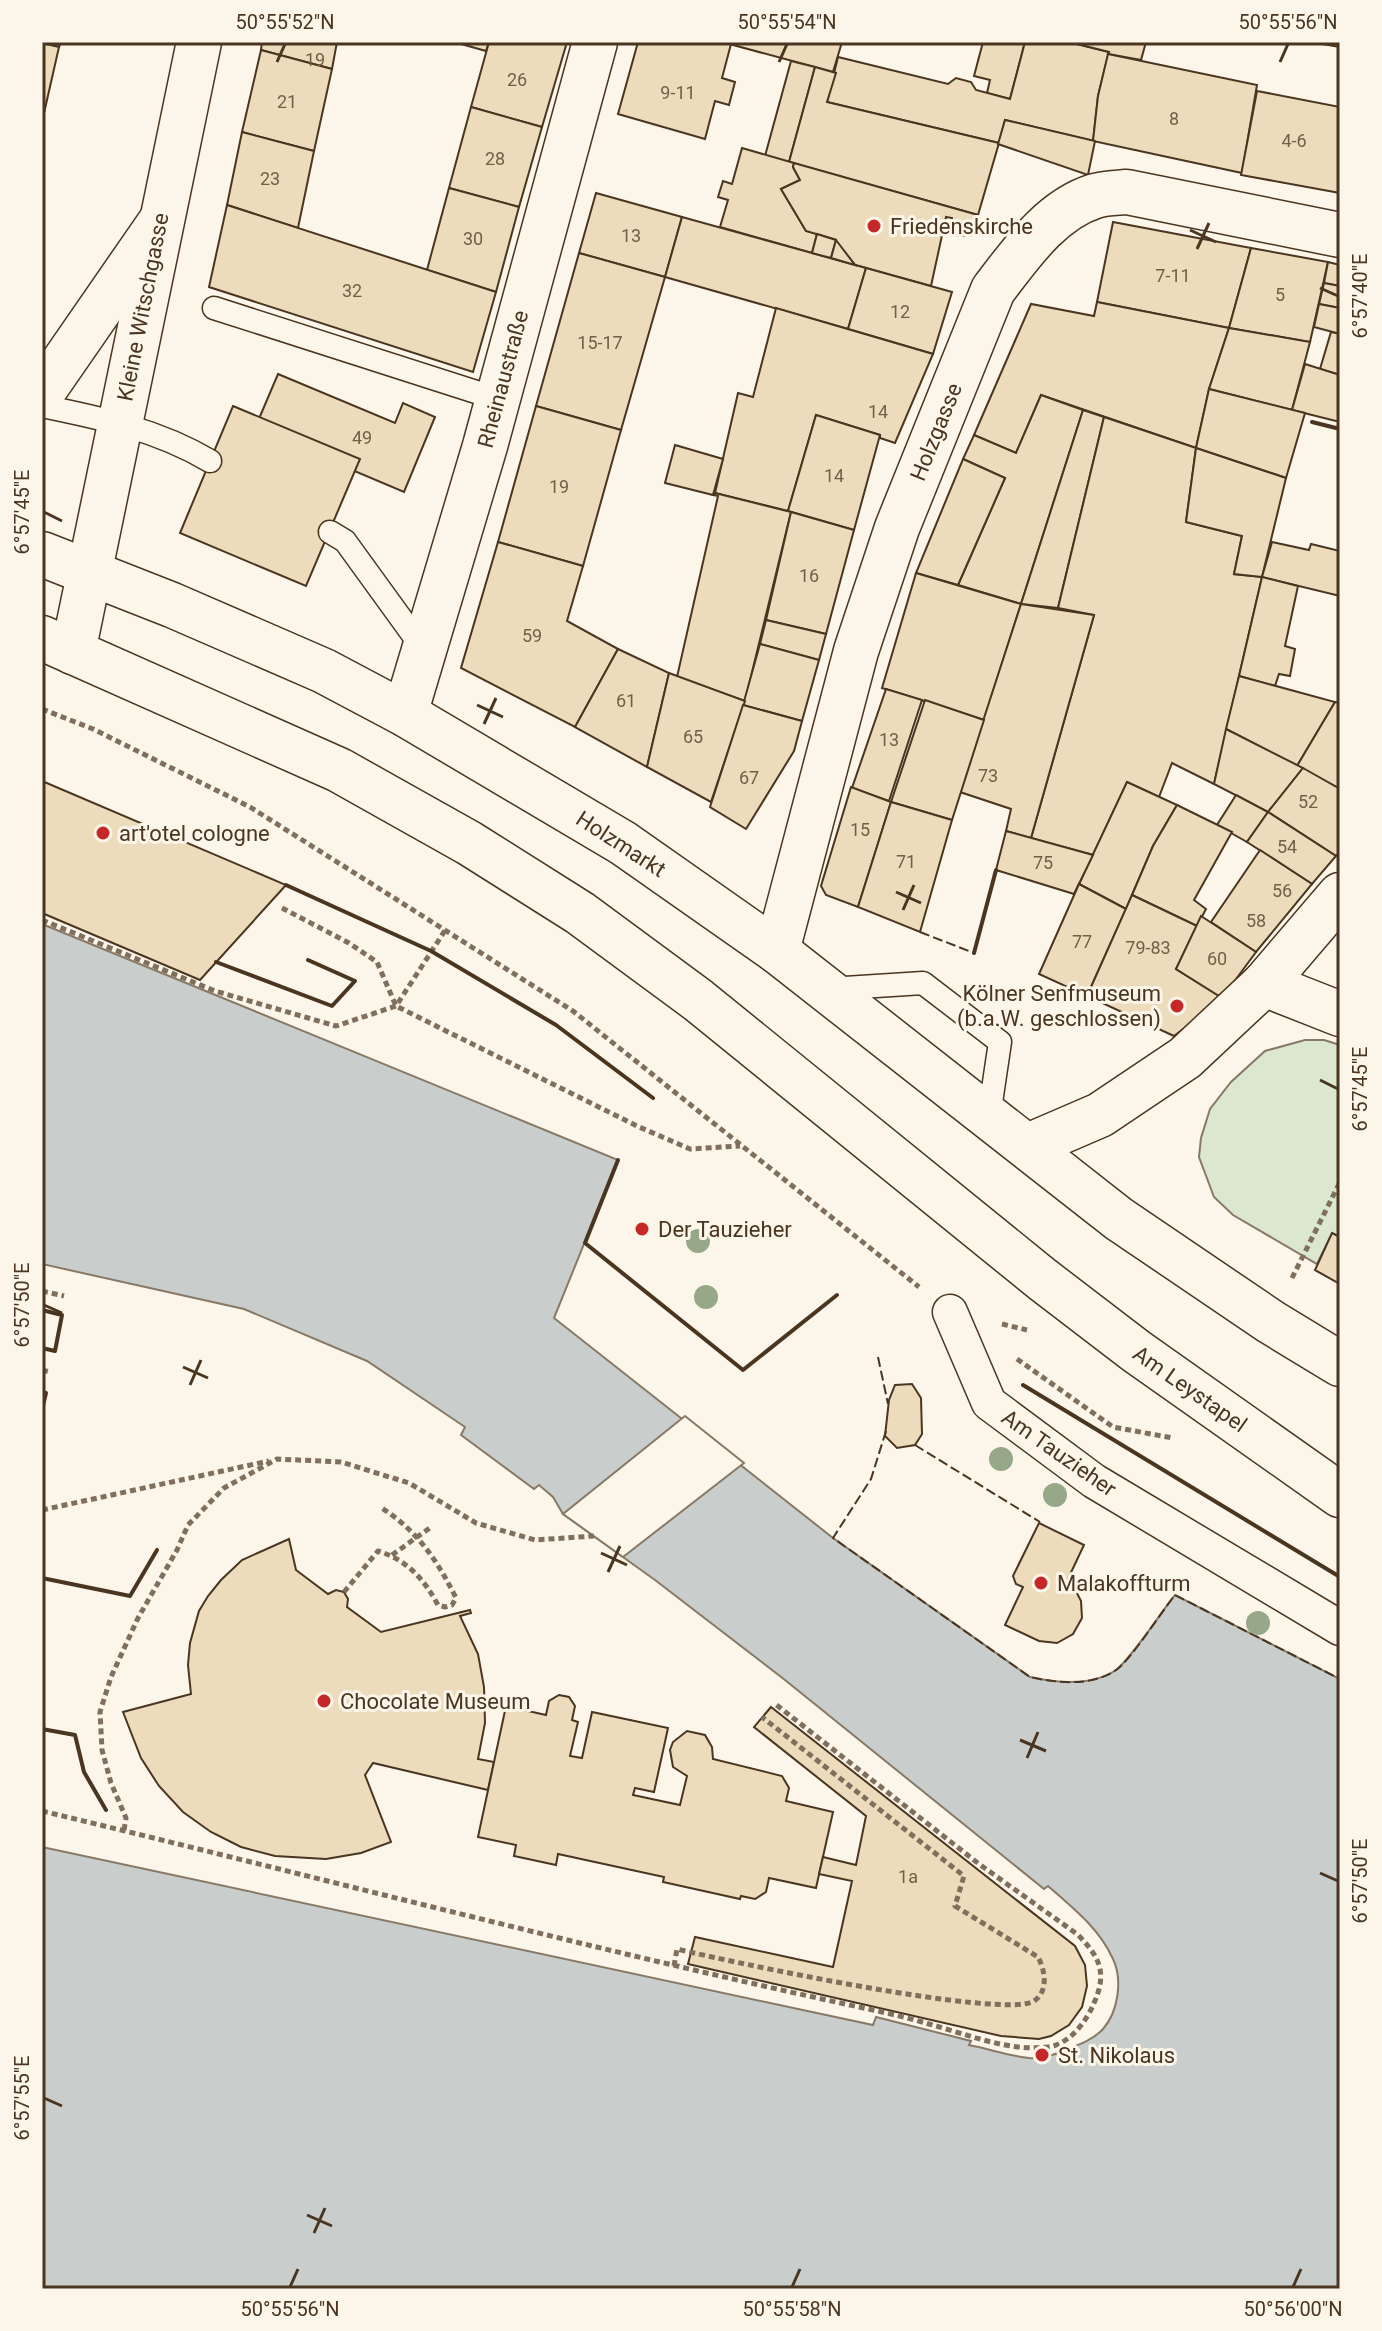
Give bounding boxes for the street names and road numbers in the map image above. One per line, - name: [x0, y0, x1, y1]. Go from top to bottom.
- street label: Kleine Witschgasse: [112, 211, 174, 403]
- street label: Rheinaustraße: [473, 308, 533, 450]
- street label: Holzgasse: [905, 380, 967, 484]
- street label: Holzmarkt: [572, 806, 670, 882]
- street label: Am Leystapel: [1128, 1341, 1252, 1437]
- street label: Am Tauzieher: [997, 1404, 1121, 1502]

